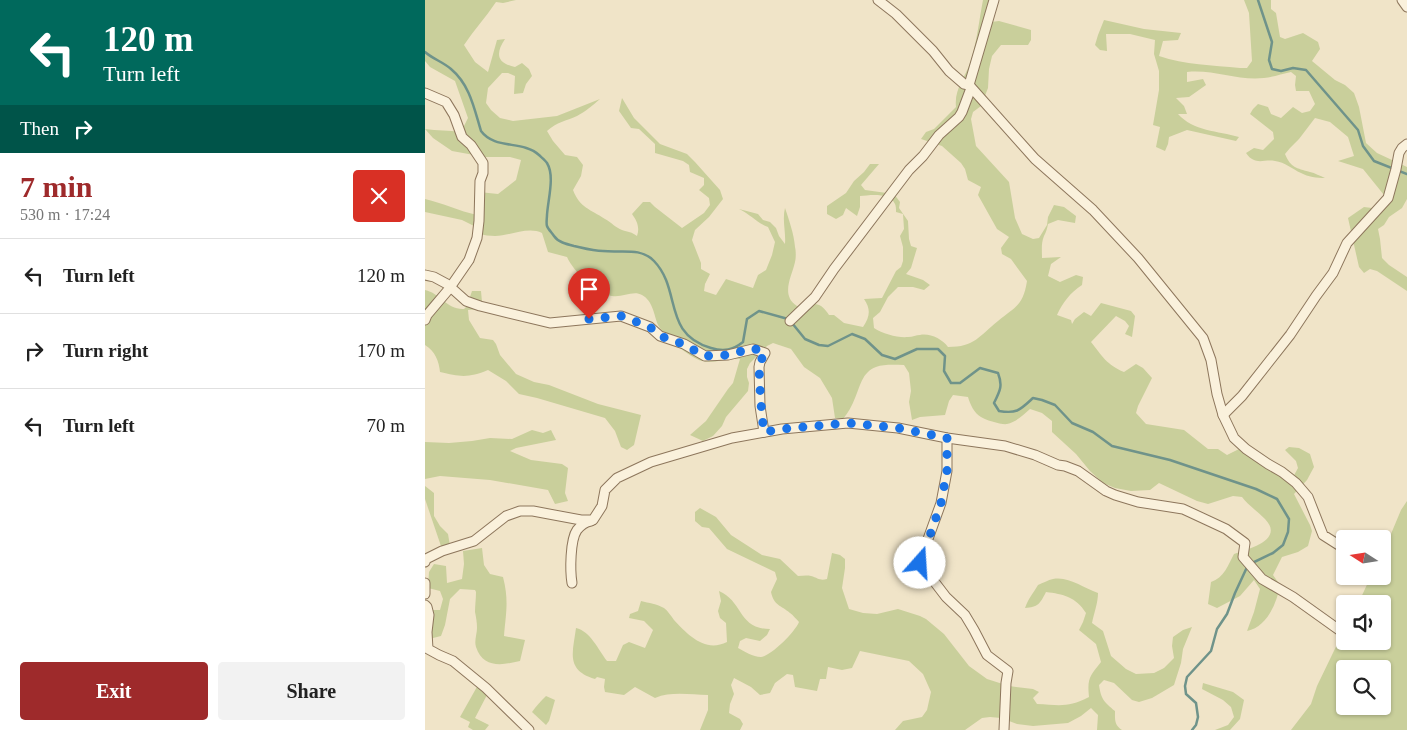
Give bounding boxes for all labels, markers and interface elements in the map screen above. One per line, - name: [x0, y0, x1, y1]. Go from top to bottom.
- icon: left: [20, 20, 85, 85]
- text: 120 m: [103, 20, 193, 59]
- text: Turn left: [103, 61, 180, 86]
- icon: right: [69, 115, 97, 143]
- text: Then: [20, 118, 59, 139]
- text: 7 min: [20, 170, 93, 203]
- button: close: [353, 170, 405, 222]
- text: 530 m · 17:24: [20, 206, 110, 223]
- icon: left: [20, 262, 48, 290]
- text: Turn left: [63, 265, 135, 286]
- text: 120 m: [357, 265, 405, 286]
- pin: [568, 268, 610, 319]
- icon: arrive: [575, 275, 603, 303]
- icon: right: [20, 337, 48, 365]
- text: Turn right: [63, 340, 148, 361]
- text: 170 m: [357, 340, 405, 361]
- icon: left: [20, 412, 48, 440]
- text: Turn left: [63, 415, 135, 436]
- text: 70 m: [366, 415, 405, 436]
- north arrow: [1336, 530, 1391, 585]
- map controls: [1336, 530, 1391, 715]
- position arrow: [893, 536, 945, 588]
- button: sound: [1336, 595, 1391, 650]
- button: search: [1336, 660, 1391, 715]
- button: Exit: [20, 662, 208, 720]
- button: Share: [218, 662, 405, 720]

